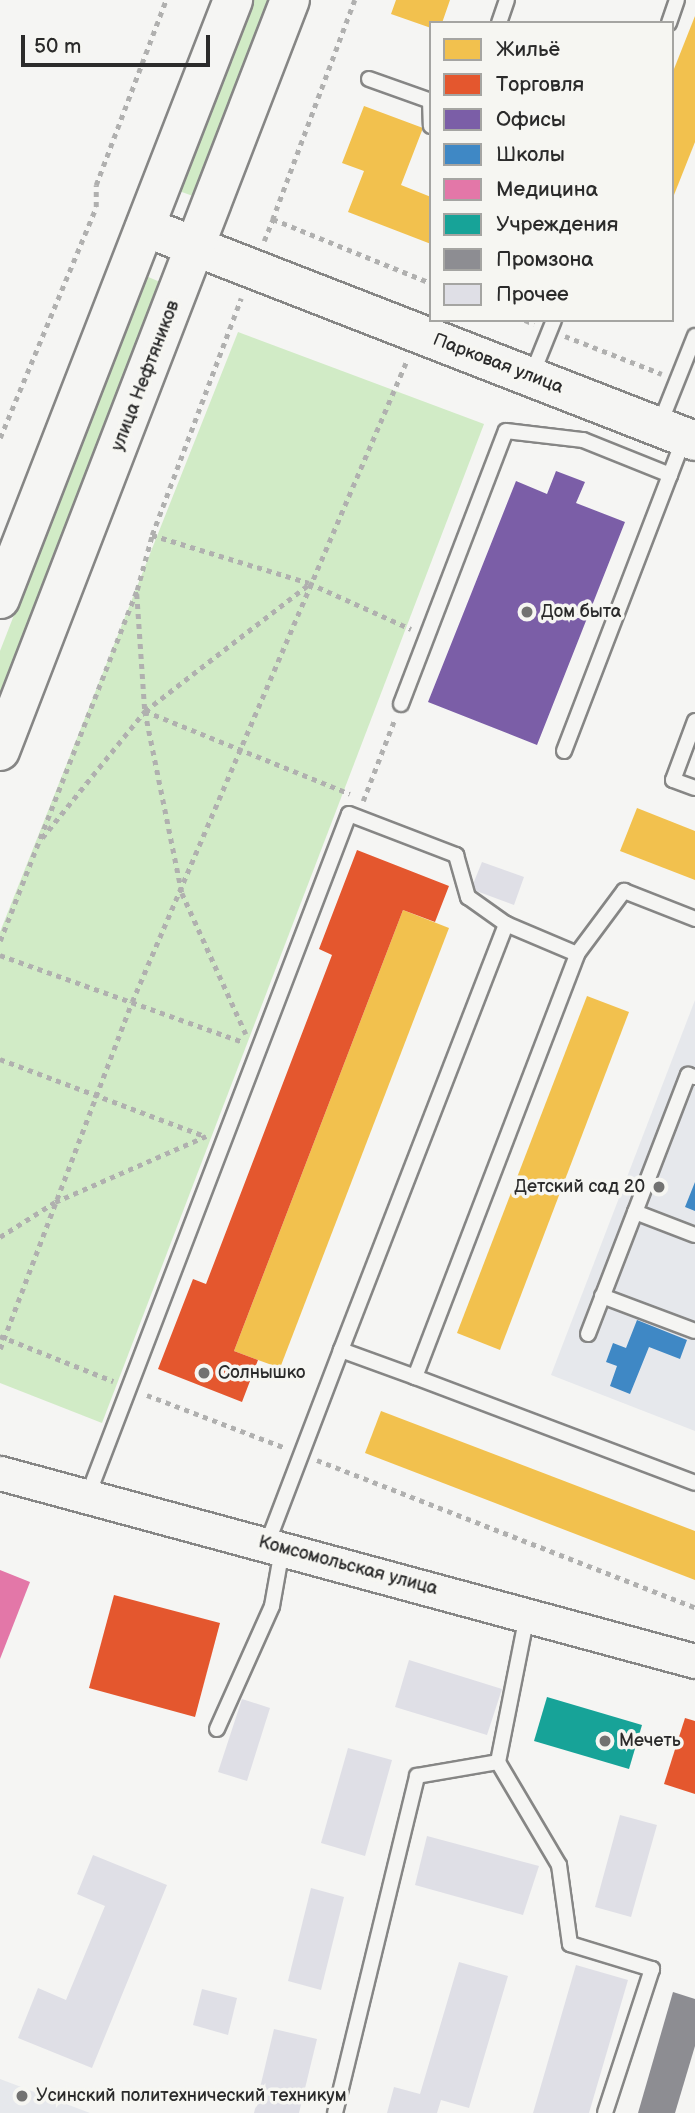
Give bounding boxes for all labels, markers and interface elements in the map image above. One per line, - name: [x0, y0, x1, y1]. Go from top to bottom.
- scale bar: [24, 21, 214, 65]
- legend: [429, 21, 674, 322]
- text: 50 m: [34, 34, 81, 59]
- text: Жильё: [496, 37, 560, 62]
- text: Торговля: [496, 72, 584, 97]
- text: Офисы: [496, 107, 566, 132]
- text: Школы: [496, 142, 565, 167]
- text: Медицина: [496, 177, 598, 202]
- text: Учреждения: [496, 212, 618, 237]
- text: Промзона: [496, 247, 594, 272]
- text: Прочее: [496, 282, 569, 307]
- street label: улица Нефтяников: [107, 298, 185, 454]
- street label: Парковая улица: [430, 329, 566, 399]
- place label: Дом быта: [541, 601, 621, 623]
- marker: Дом быта: [519, 604, 535, 620]
- place label: Детский сад 20: [514, 1176, 645, 1198]
- marker: Детский сад 20: [651, 1179, 667, 1195]
- place label: Солнышко: [218, 1362, 305, 1384]
- marker: Солнышко: [196, 1365, 212, 1381]
- street label: Комсомольская улица: [256, 1532, 440, 1600]
- place label: Мечеть: [619, 1730, 681, 1752]
- marker: Мечеть: [597, 1733, 613, 1749]
- place label: Усинский политехнический техникум: [36, 2085, 347, 2107]
- marker: Усинский политехнический техникум: [14, 2088, 30, 2104]

